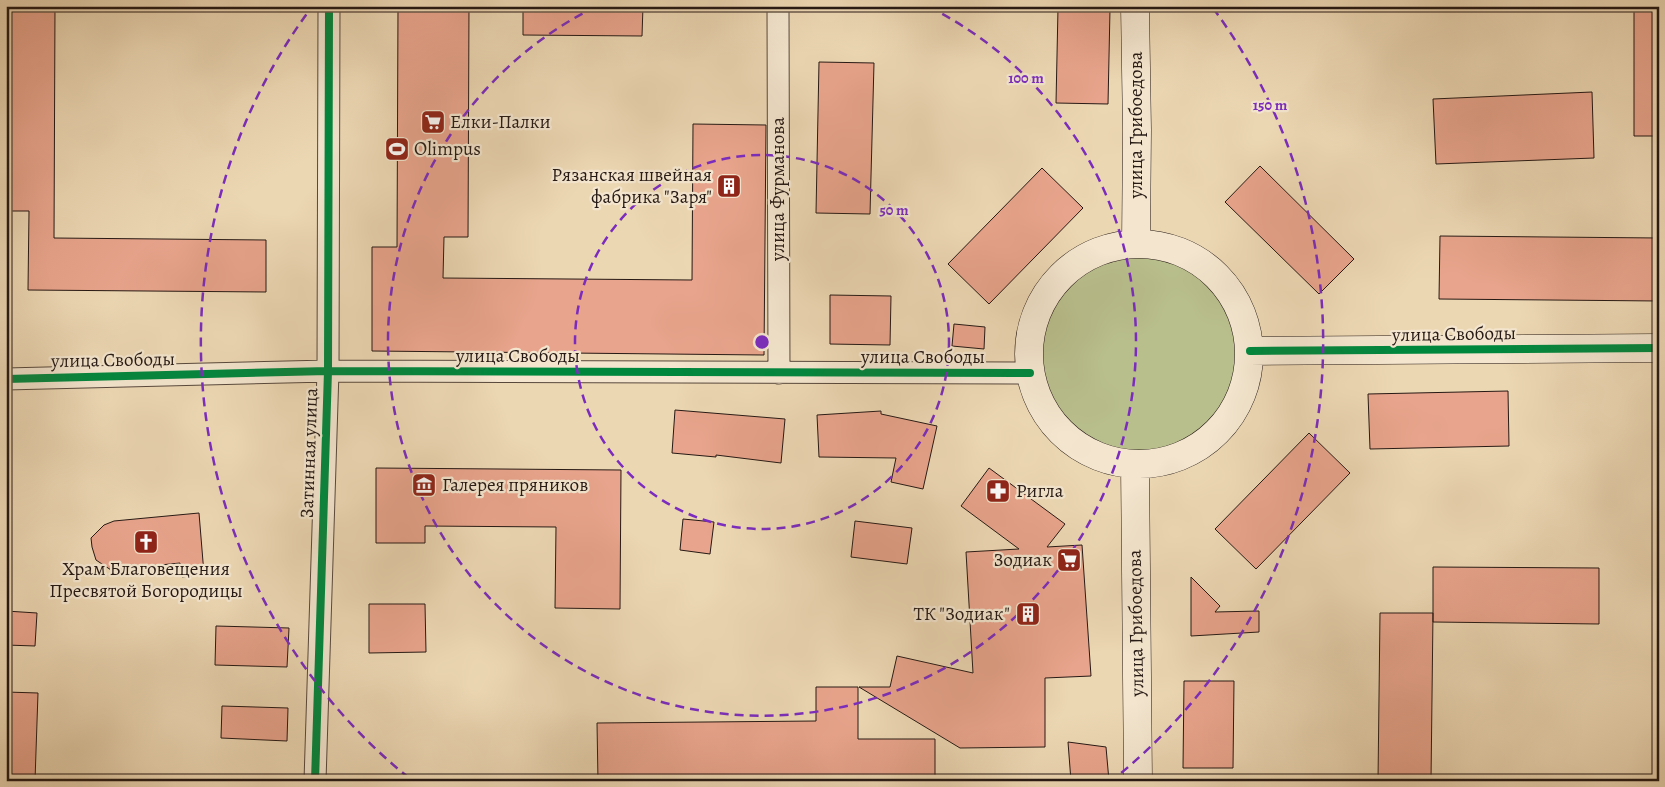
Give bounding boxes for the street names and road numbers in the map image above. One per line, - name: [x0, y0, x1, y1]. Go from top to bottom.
- street label: улица Грибоедова: [1123, 51, 1149, 200]
- street label: улица Фурманова: [765, 117, 791, 262]
- street label: улица Свободы: [1391, 320, 1516, 348]
- street label: улица Свободы: [455, 343, 580, 369]
- street label: улица Свободы: [860, 344, 985, 370]
- street label: улица Свободы: [50, 346, 175, 374]
- street label: Затинная улица: [294, 387, 324, 519]
- street label: улица Грибоедова: [1122, 549, 1150, 698]

